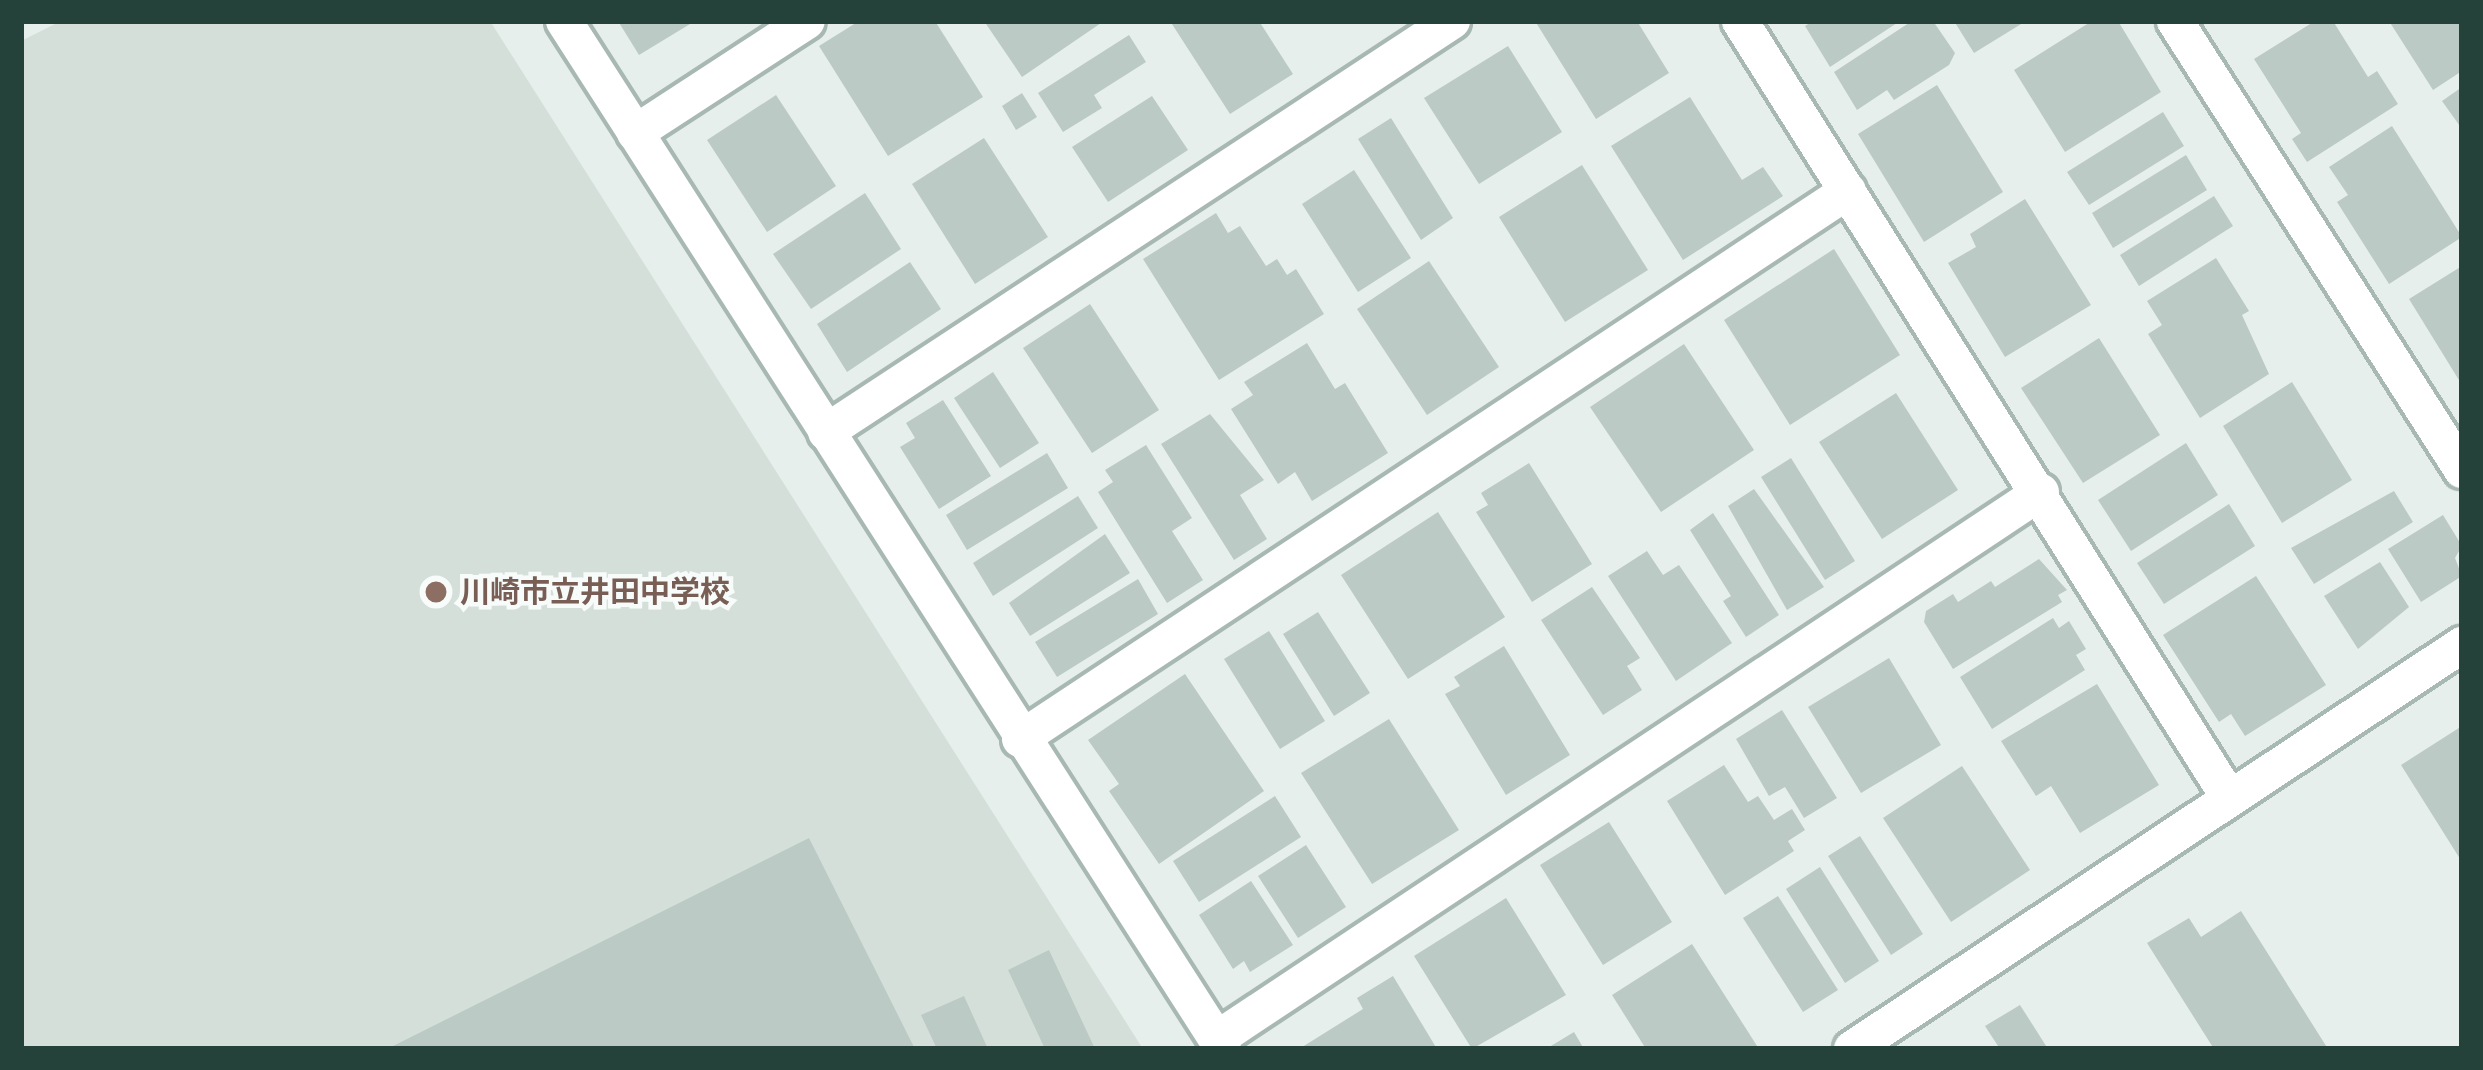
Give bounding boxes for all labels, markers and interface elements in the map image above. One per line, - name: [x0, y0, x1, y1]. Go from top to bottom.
- place label: 川崎市立井田中学校: [460, 574, 730, 610]
- marker: 川崎市立井田中学校: [423, 579, 449, 605]

